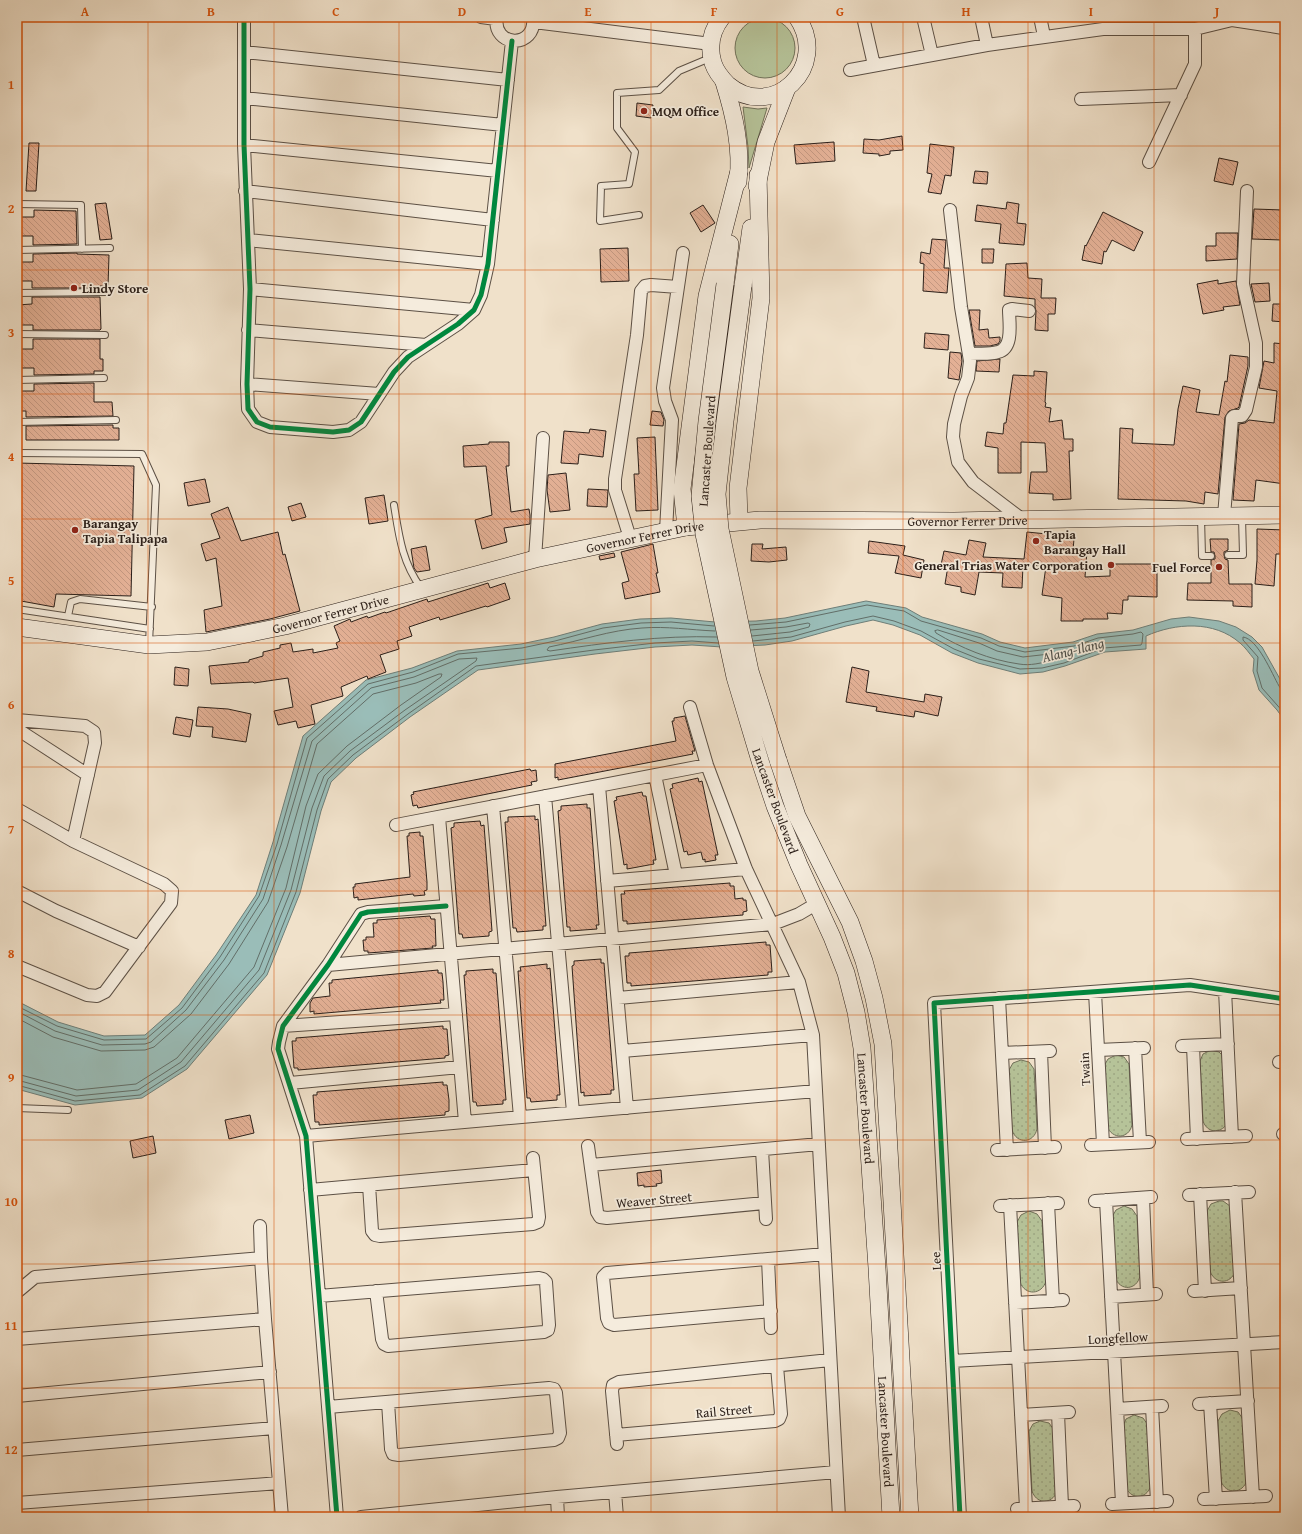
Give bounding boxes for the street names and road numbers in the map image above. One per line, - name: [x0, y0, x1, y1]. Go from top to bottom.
- street label: Lancaster Boulevard: [694, 395, 720, 507]
- street label: Governor Ferrer Drive: [908, 510, 1028, 531]
- street label: Governor Ferrer Drive: [584, 516, 705, 557]
- street label: Governor Ferrer Drive: [270, 589, 391, 638]
- street label: Lancaster Boulevard: [747, 746, 803, 856]
- street label: Twain: [1075, 1051, 1095, 1086]
- street label: Lancaster Boulevard: [853, 1052, 879, 1164]
- street label: Weaver Street: [615, 1187, 693, 1213]
- street label: Lee: [926, 1251, 946, 1271]
- street label: Longfellow: [1088, 1327, 1149, 1349]
- street label: Lancaster Boulevard: [874, 1376, 899, 1488]
- street label: Rail Street: [695, 1399, 753, 1423]

